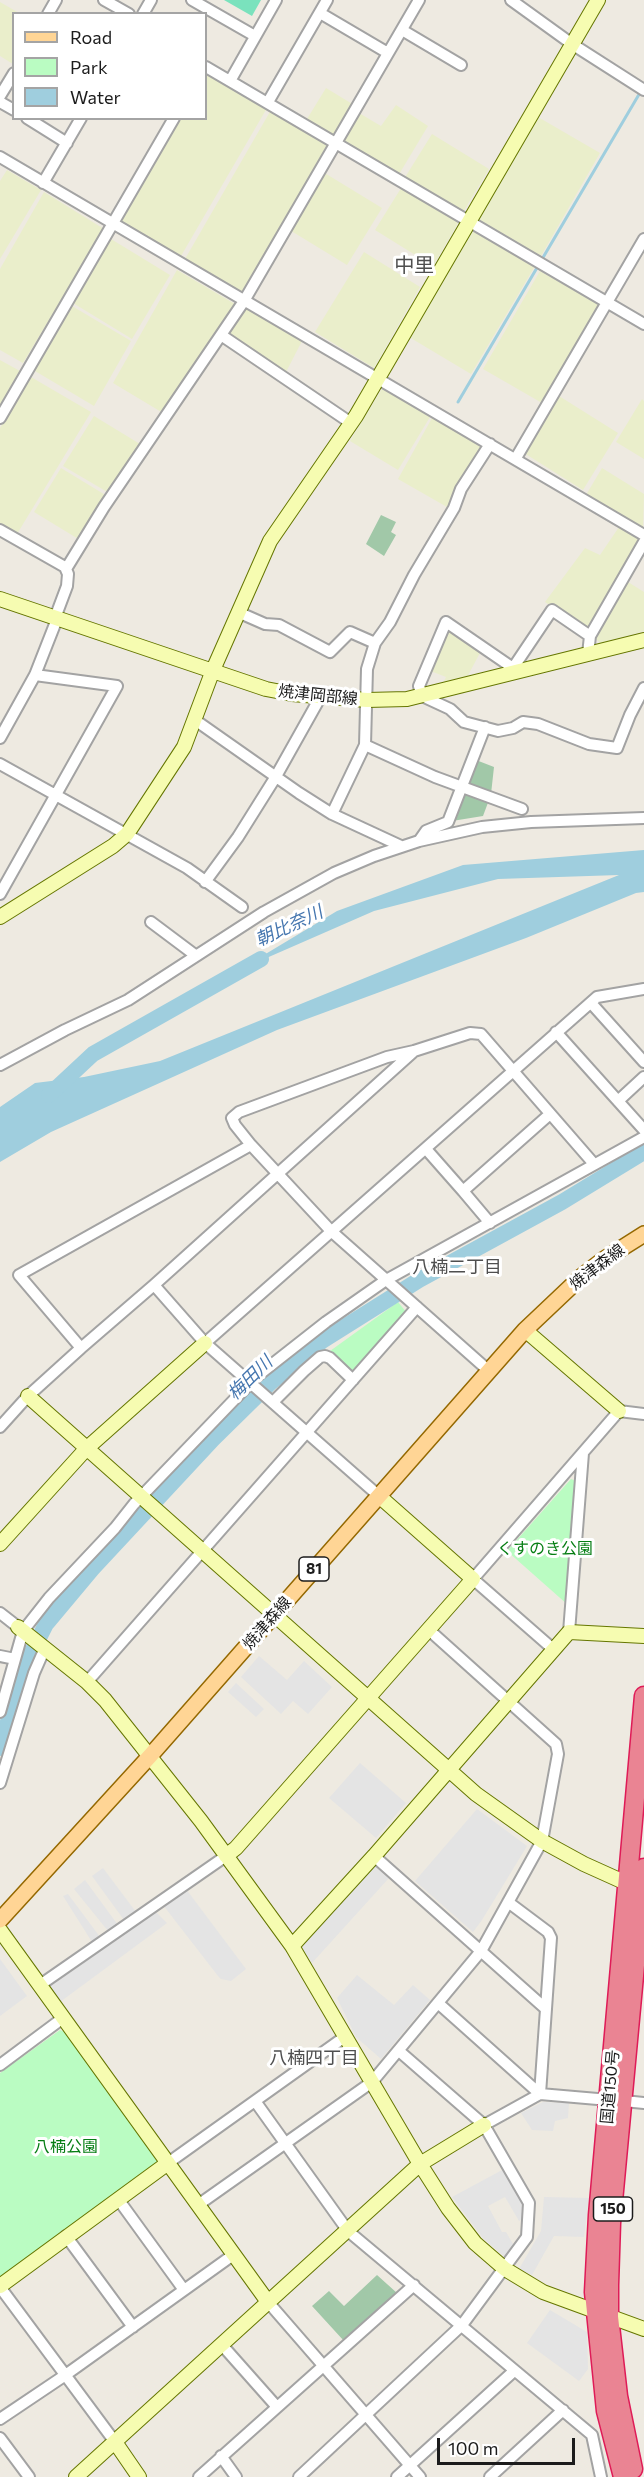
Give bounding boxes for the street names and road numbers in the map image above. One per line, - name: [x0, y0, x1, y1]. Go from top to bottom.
- street label: 焼津岡部線: [277, 681, 359, 709]
- street label: 焼津森線: [566, 1240, 628, 1294]
- road number: 81: [299, 1557, 329, 1581]
- street label: 焼津森線: [239, 1593, 295, 1653]
- street label: 国道150号: [597, 2049, 623, 2125]
- road number: 150: [594, 2197, 632, 2221]

